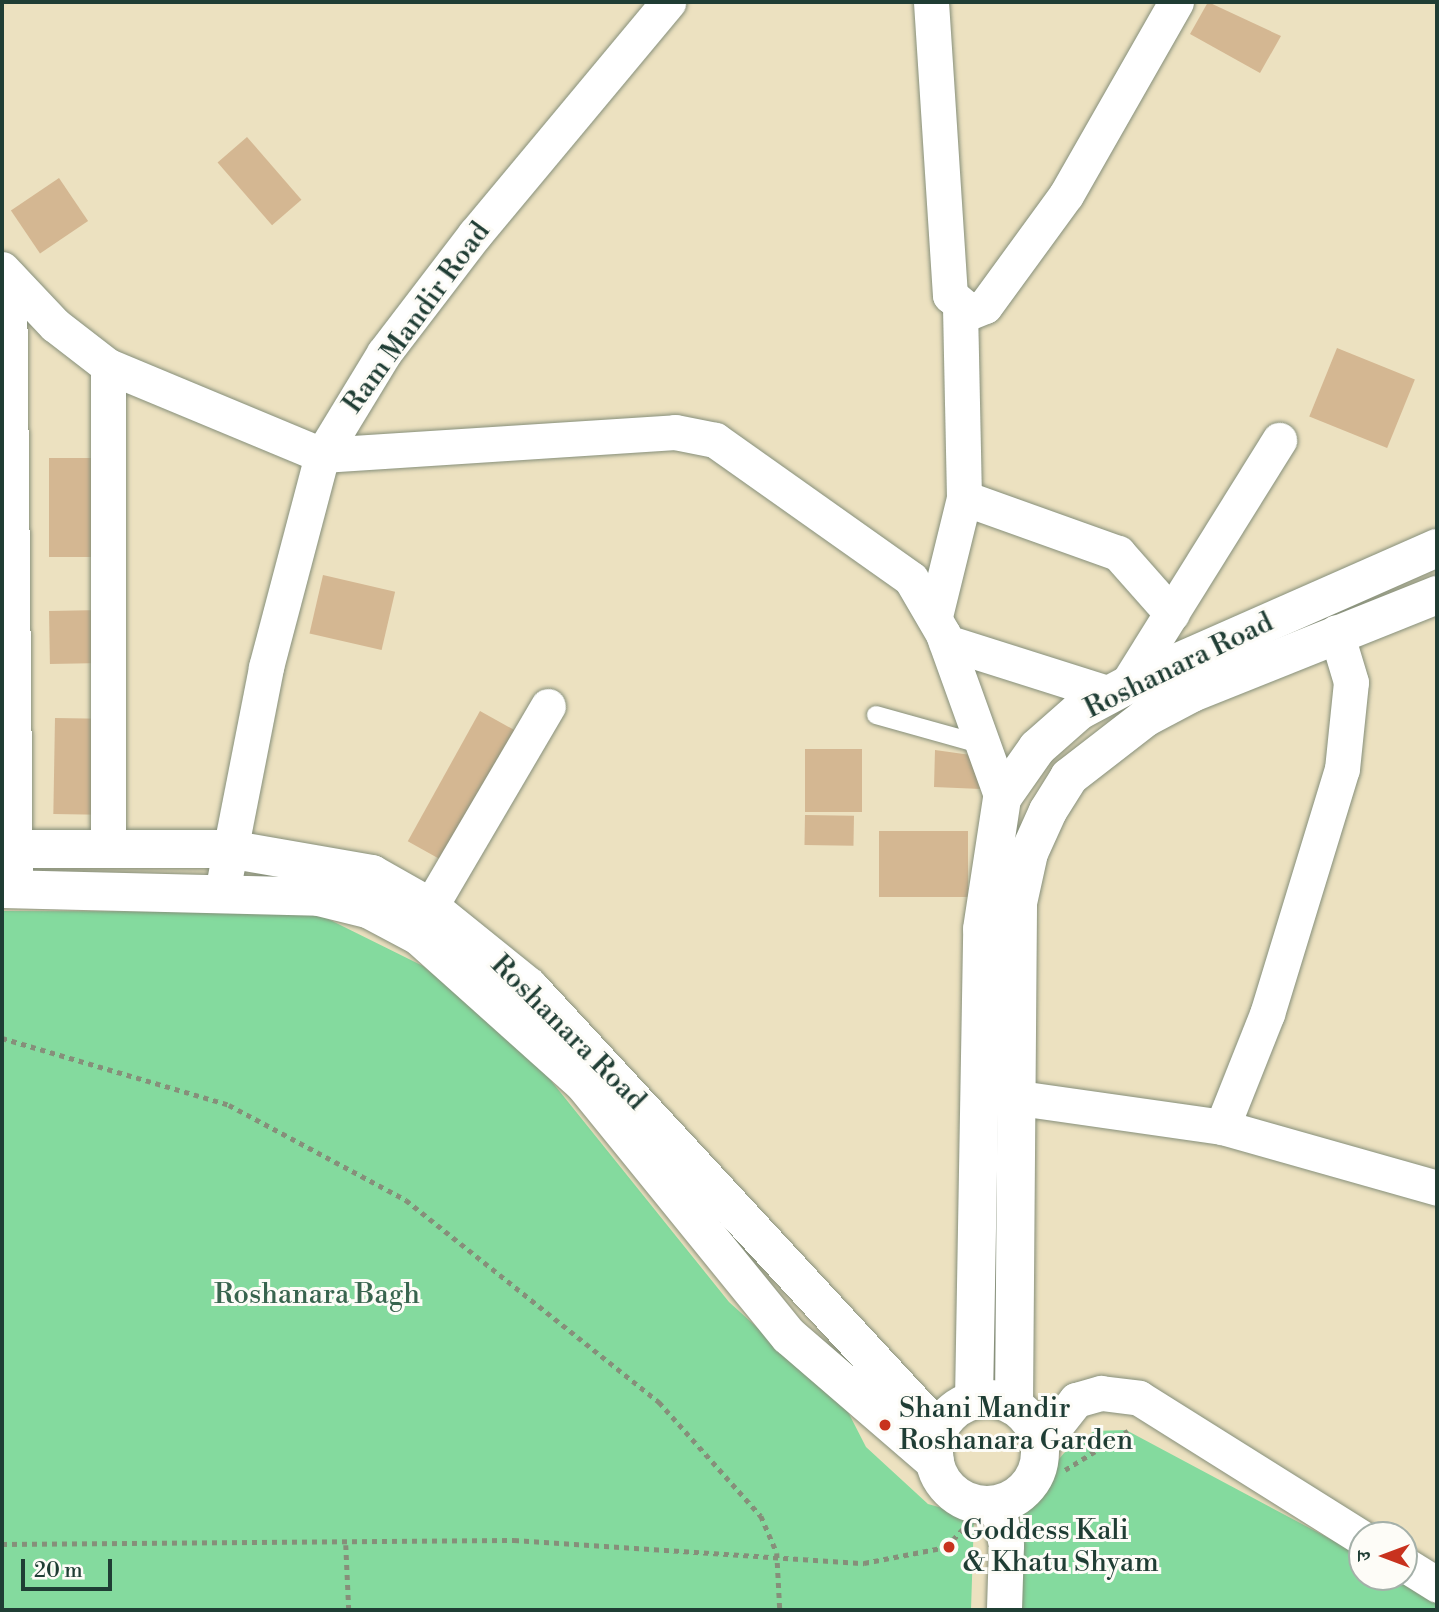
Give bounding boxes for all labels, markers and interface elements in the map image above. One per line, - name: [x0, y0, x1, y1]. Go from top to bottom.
- street label: Ram Mandir Road: [336, 216, 498, 420]
- street label: Roshanara Road: [1079, 606, 1279, 726]
- street label: Roshanara Road: [483, 948, 653, 1118]
- park label: Roshanara Bagh: [214, 1278, 420, 1312]
- place label: Shani Mandir Roshanara Garden: [899, 1392, 1133, 1458]
- marker: Shani Mandir Roshanara Garden: [877, 1417, 893, 1433]
- place label: Goddess Kali & Khatu Shyam: [963, 1514, 1159, 1580]
- north arrow: [1348, 1521, 1418, 1591]
- marker: Goddess Kali & Khatu Shyam: [941, 1539, 957, 1555]
- scale bar: [24, 1546, 116, 1590]
- text: उ: [1352, 1551, 1376, 1561]
- text: 20 m: [34, 1558, 83, 1584]

